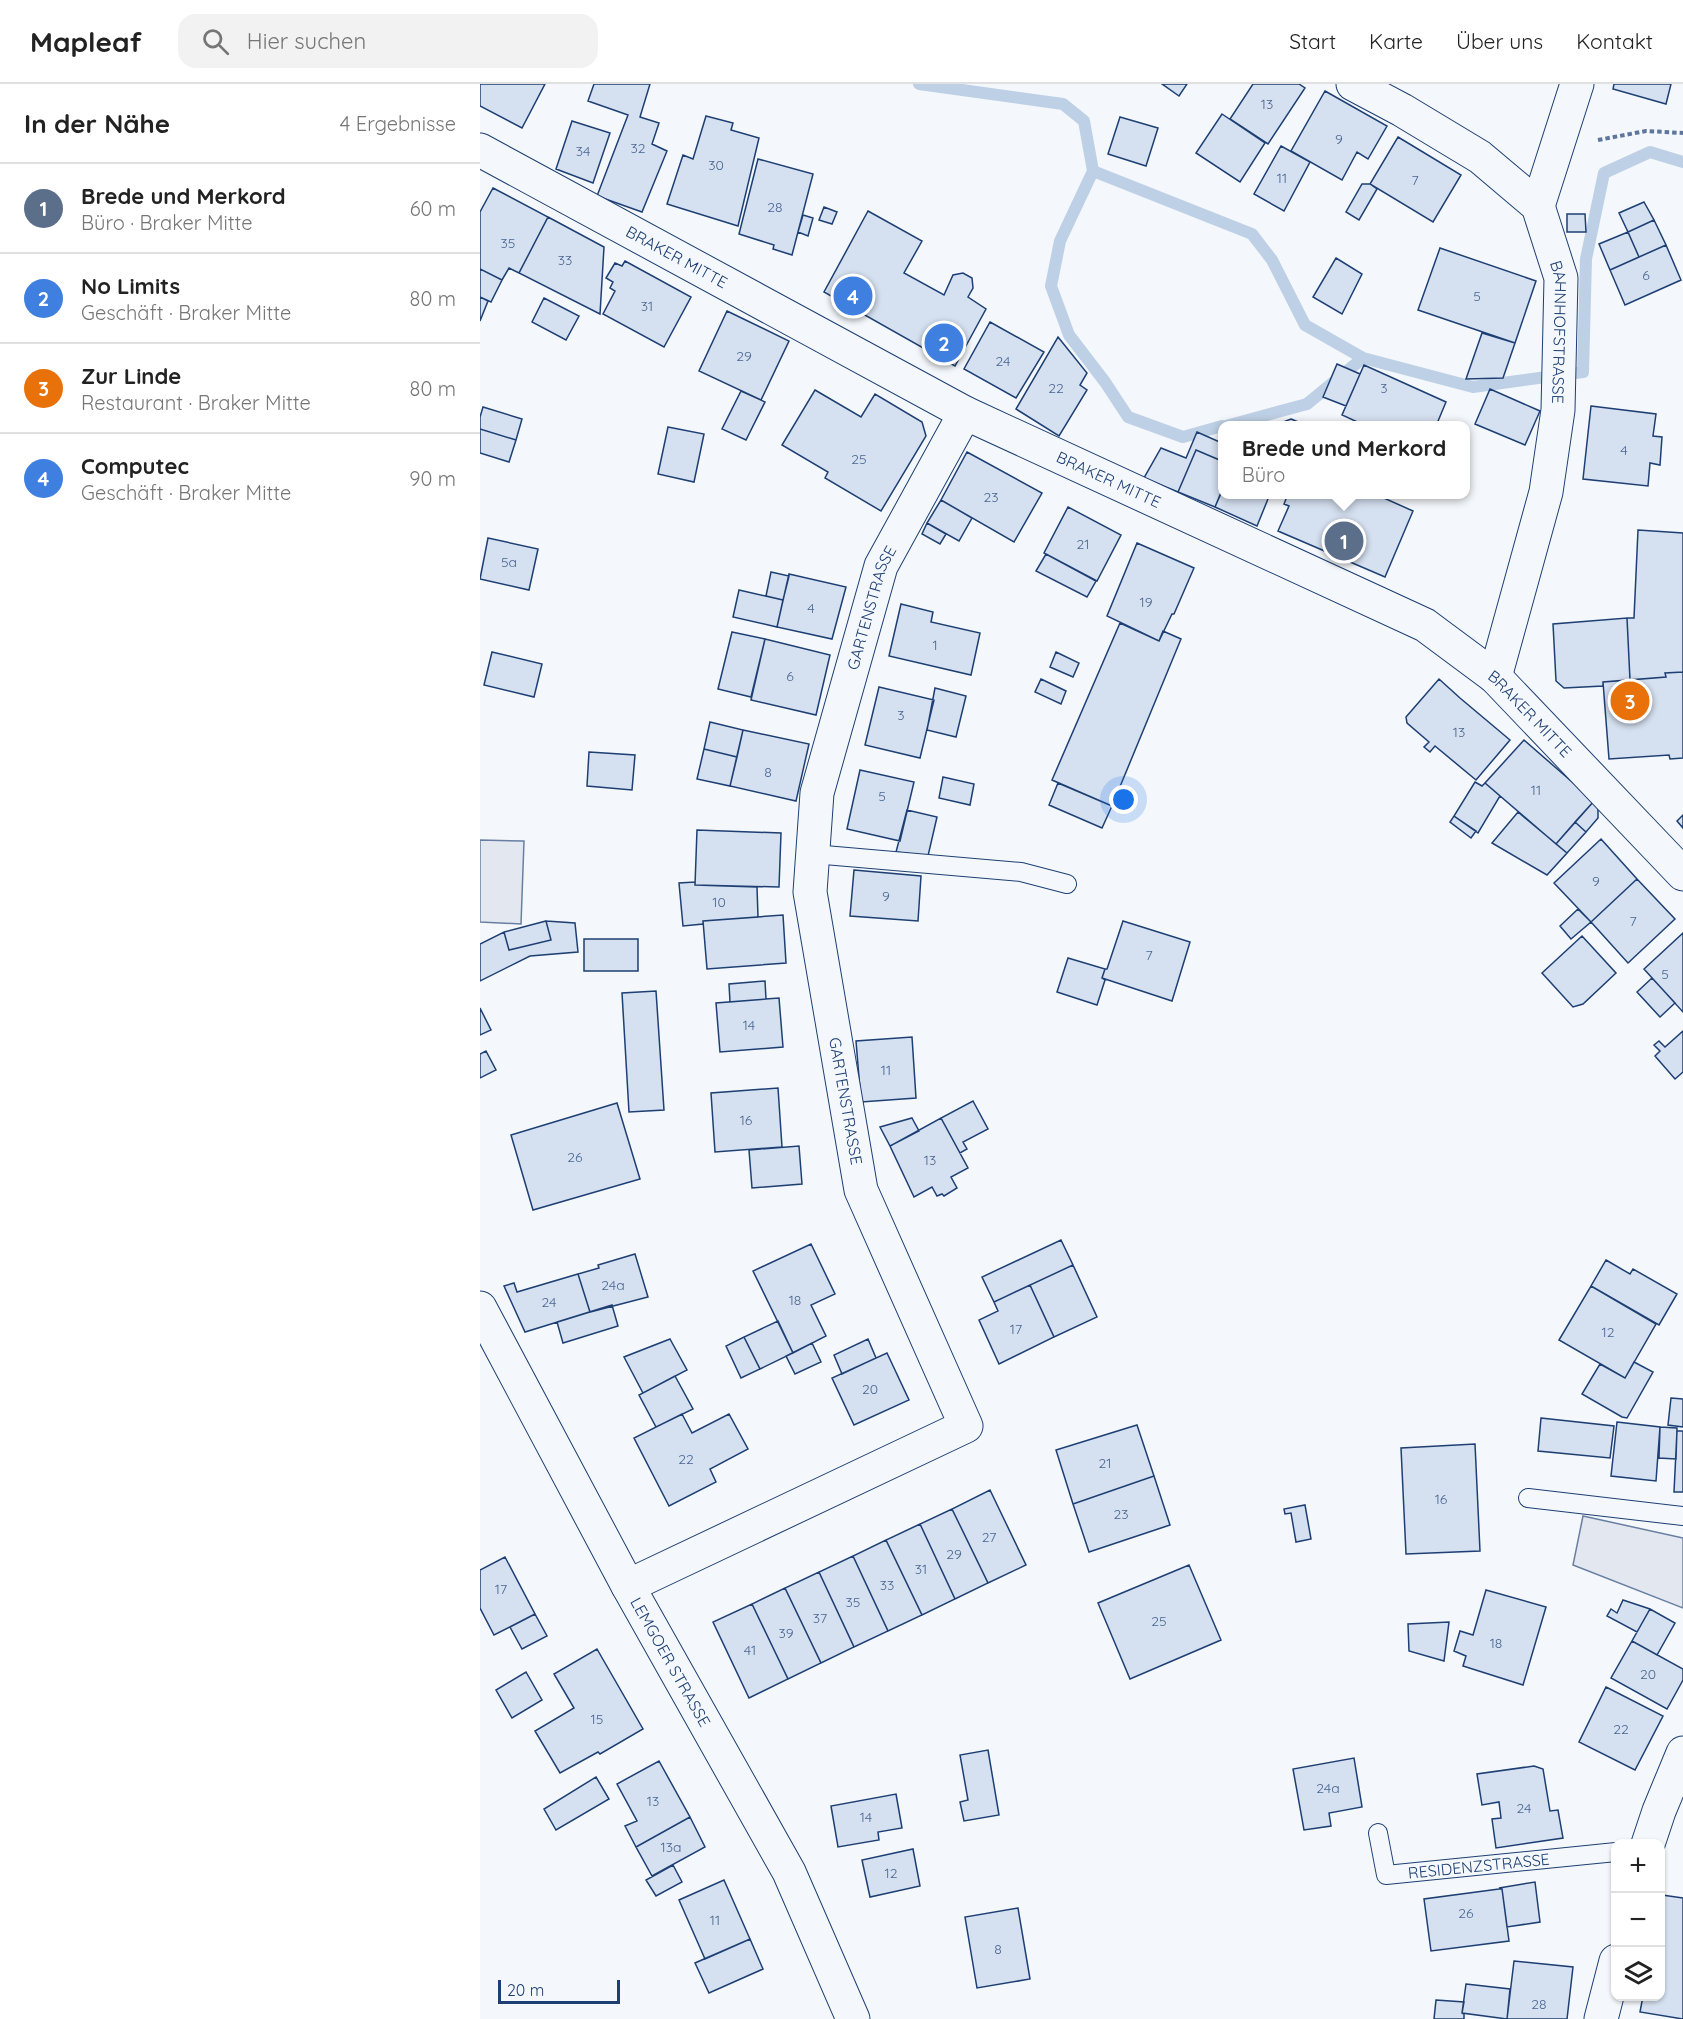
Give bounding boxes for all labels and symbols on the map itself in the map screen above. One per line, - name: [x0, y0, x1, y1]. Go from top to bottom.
- house number: 13: [1261, 95, 1273, 113]
- house number: 9: [1335, 130, 1343, 148]
- house number: 32: [630, 139, 646, 157]
- house number: 34: [576, 142, 590, 160]
- house number: 30: [708, 156, 724, 174]
- house number: 11: [1277, 169, 1287, 187]
- house number: 7: [1411, 171, 1419, 189]
- house number: 28: [767, 198, 783, 216]
- street label: BRAKER MITTE: [623, 221, 731, 292]
- house number: 35: [501, 234, 515, 252]
- house number: 33: [558, 251, 572, 269]
- street label: BAHNHOFSTRASSE: [1546, 258, 1571, 404]
- house number: 6: [1642, 266, 1650, 284]
- pin: 4: [834, 274, 872, 318]
- house number: 5: [1473, 287, 1481, 305]
- house number: 31: [641, 297, 653, 315]
- pin: 2: [924, 320, 964, 366]
- house number: 29: [736, 347, 752, 365]
- house number: 24: [996, 352, 1010, 370]
- house number: 22: [1048, 379, 1064, 397]
- house number: 3: [1380, 379, 1388, 397]
- house number: 4: [1620, 441, 1628, 459]
- street label: BRAKER MITTE: [1053, 447, 1164, 512]
- house number: 25: [851, 450, 867, 468]
- house number: 23: [983, 488, 999, 506]
- pin: 1: [1324, 518, 1364, 564]
- house number: 21: [1077, 535, 1089, 553]
- street label: GARTENSTRASSE: [842, 542, 900, 672]
- house number: 5a: [501, 553, 517, 571]
- house number: 19: [1140, 593, 1153, 611]
- house number: 4: [807, 599, 815, 617]
- house number: 1: [932, 636, 938, 654]
- street label: BRAKER MITTE: [1484, 666, 1576, 761]
- house number: 6: [786, 667, 794, 685]
- pin: 3: [1610, 678, 1650, 724]
- house number: 3: [897, 706, 905, 724]
- house number: 13: [1453, 723, 1465, 741]
- house number: 8: [764, 763, 772, 781]
- house number: 11: [1531, 781, 1541, 799]
- your location: [1109, 785, 1138, 814]
- house number: 5: [878, 787, 886, 805]
- house number: 9: [1592, 872, 1600, 890]
- house number: 9: [882, 887, 890, 905]
- house number: 10: [712, 893, 726, 911]
- house number: 7: [1629, 912, 1637, 930]
- house number: 7: [1145, 946, 1153, 964]
- house number: 5: [1661, 965, 1669, 983]
- house number: 14: [743, 1016, 755, 1034]
- street label: GARTENSTRASSE: [825, 1036, 867, 1166]
- house number: 11: [881, 1061, 891, 1079]
- house number: 16: [740, 1111, 753, 1129]
- house number: 26: [567, 1148, 583, 1166]
- house number: 13: [924, 1151, 936, 1169]
- house number: 24a: [601, 1276, 625, 1294]
- house number: 18: [789, 1291, 801, 1309]
- house number: 24: [542, 1293, 556, 1311]
- house number: 17: [1010, 1320, 1022, 1338]
- house number: 12: [1602, 1323, 1615, 1341]
- house number: 20: [862, 1380, 878, 1398]
- house number: 22: [678, 1450, 694, 1468]
- house number: 21: [1099, 1454, 1111, 1472]
- house number: 16: [1435, 1490, 1448, 1508]
- house number: 23: [1113, 1505, 1129, 1523]
- house number: 27: [982, 1528, 996, 1546]
- house number: 29: [946, 1545, 962, 1563]
- house number: 31: [915, 1560, 927, 1578]
- house number: 33: [880, 1576, 894, 1594]
- house number: 17: [495, 1580, 507, 1598]
- house number: 35: [846, 1593, 860, 1611]
- street label: LEMGOER STRASSE: [626, 1594, 715, 1730]
- house number: 37: [813, 1609, 827, 1627]
- house number: 25: [1151, 1612, 1167, 1630]
- house number: 39: [778, 1624, 794, 1642]
- house number: 18: [1490, 1634, 1502, 1652]
- house number: 41: [744, 1641, 756, 1659]
- house number: 20: [1640, 1665, 1656, 1683]
- house number: 15: [591, 1710, 603, 1728]
- house number: 22: [1613, 1720, 1629, 1738]
- house number: 24a: [1316, 1779, 1340, 1797]
- house number: 13: [647, 1792, 659, 1810]
- house number: 24: [1517, 1799, 1531, 1817]
- house number: 14: [860, 1808, 872, 1826]
- house number: 13a: [661, 1838, 682, 1856]
- street label: RESIDENZSTRASSE: [1407, 1849, 1551, 1883]
- house number: 12: [885, 1864, 898, 1882]
- house number: 26: [1458, 1904, 1474, 1922]
- house number: 11: [710, 1911, 720, 1929]
- house number: 8: [994, 1940, 1002, 1958]
- scale bar: [498, 1977, 620, 2004]
- house number: 28: [1531, 1995, 1547, 2013]

